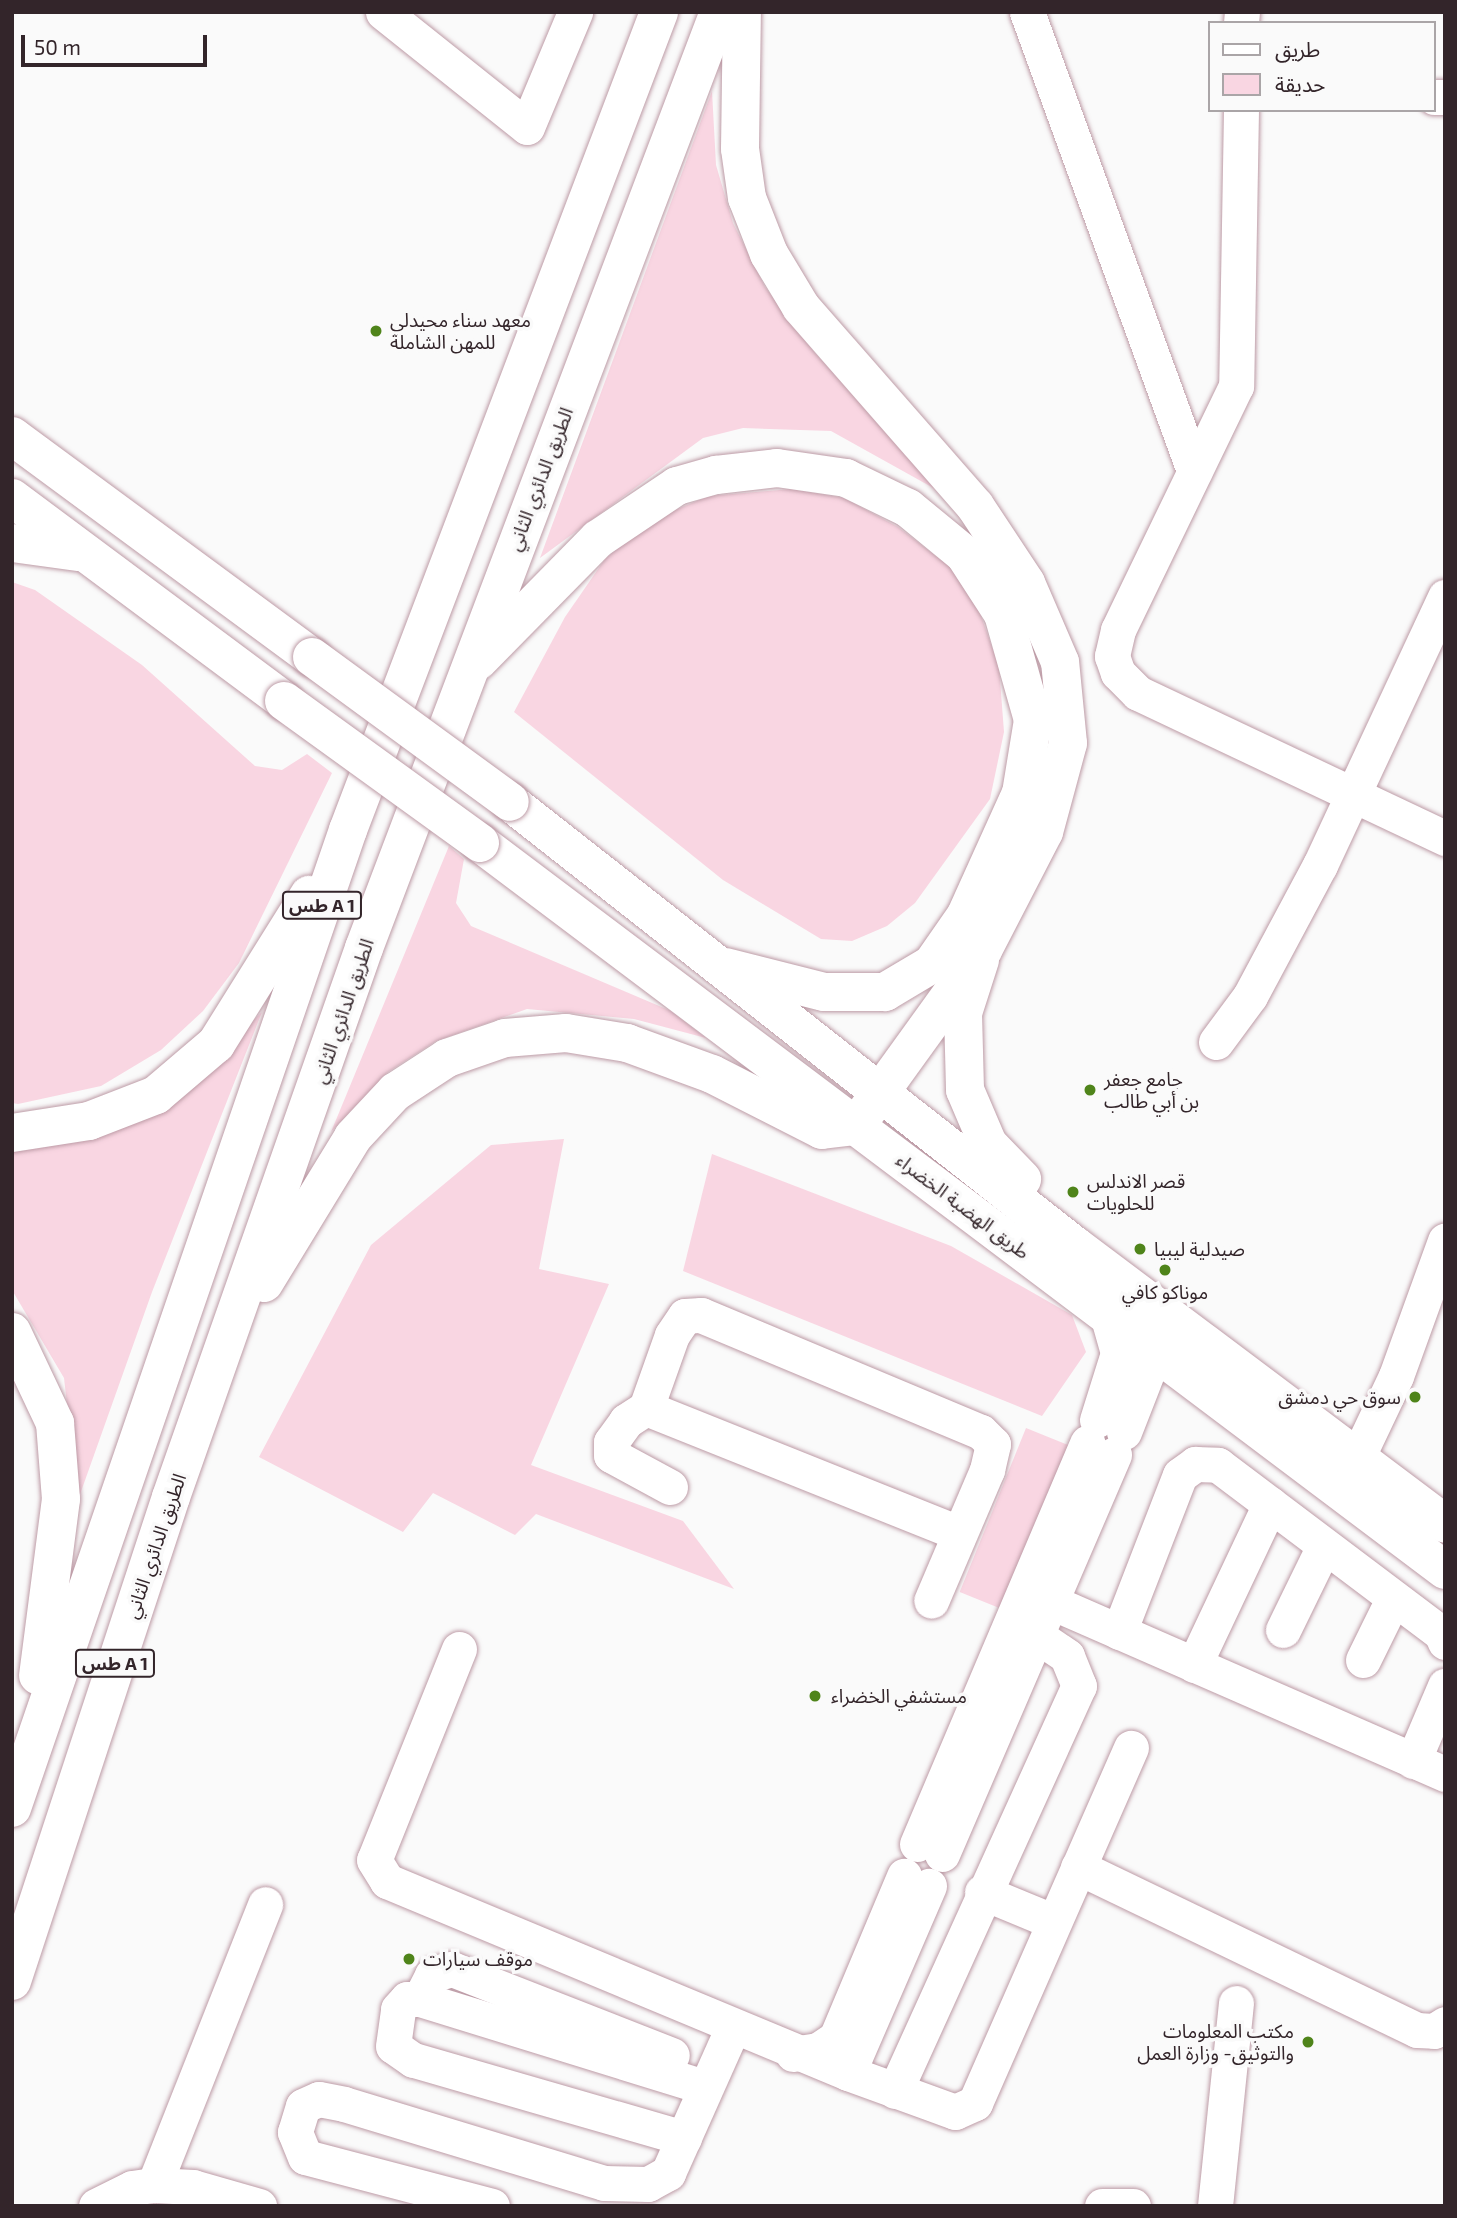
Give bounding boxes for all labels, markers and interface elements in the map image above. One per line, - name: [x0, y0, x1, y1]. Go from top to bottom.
- scale bar: [24, 21, 210, 65]
- legend: [1208, 21, 1436, 112]
- text: 50 m: [34, 34, 81, 59]
- text: طريق: [1275, 36, 1320, 61]
- text: حديقة: [1275, 71, 1325, 96]
- place label: معهد سناء محيدلي للمهن الشاملة: [390, 309, 531, 353]
- marker: معهد سناء محيدلي للمهن الشاملة: [368, 323, 384, 339]
- street label: الطريق الدائري الثاني: [502, 404, 578, 554]
- road number: طس A 1: [282, 890, 362, 920]
- street label: الطريق الدائري الثاني: [308, 936, 378, 1086]
- place label: جامع جعفر بن أبي طالب: [1104, 1068, 1199, 1112]
- marker: جامع جعفر بن أبي طالب: [1082, 1082, 1098, 1098]
- street label: طريق الهضبة الخضراء: [892, 1148, 1034, 1264]
- place label: قصر الاندلس للحلويات: [1087, 1170, 1185, 1214]
- marker: قصر الاندلس للحلويات: [1065, 1184, 1081, 1200]
- place label: صيدلية ليبيا: [1154, 1238, 1245, 1260]
- marker: صيدلية ليبيا: [1132, 1241, 1148, 1257]
- marker: موناكو كافي: [1157, 1262, 1173, 1278]
- place label: موناكو كافي: [1122, 1281, 1208, 1303]
- place label: سوق حي دمشق: [1278, 1386, 1401, 1408]
- marker: سوق حي دمشق: [1407, 1389, 1423, 1405]
- street label: الطريق الدائري الثاني: [120, 1471, 190, 1621]
- road number: طس A 1: [75, 1648, 155, 1678]
- place label: مستشفي الخضراء: [831, 1685, 967, 1707]
- marker: مستشفي الخضراء: [805, 1686, 825, 1706]
- place label: موقف سيارات: [423, 1948, 533, 1970]
- marker: موقف سيارات: [401, 1951, 417, 1967]
- place label: مكتب المعلومات والتوثيق- وزارة العمل: [1137, 2020, 1294, 2064]
- marker: مكتب المعلومات والتوثيق- وزارة العمل: [1300, 2034, 1316, 2050]

